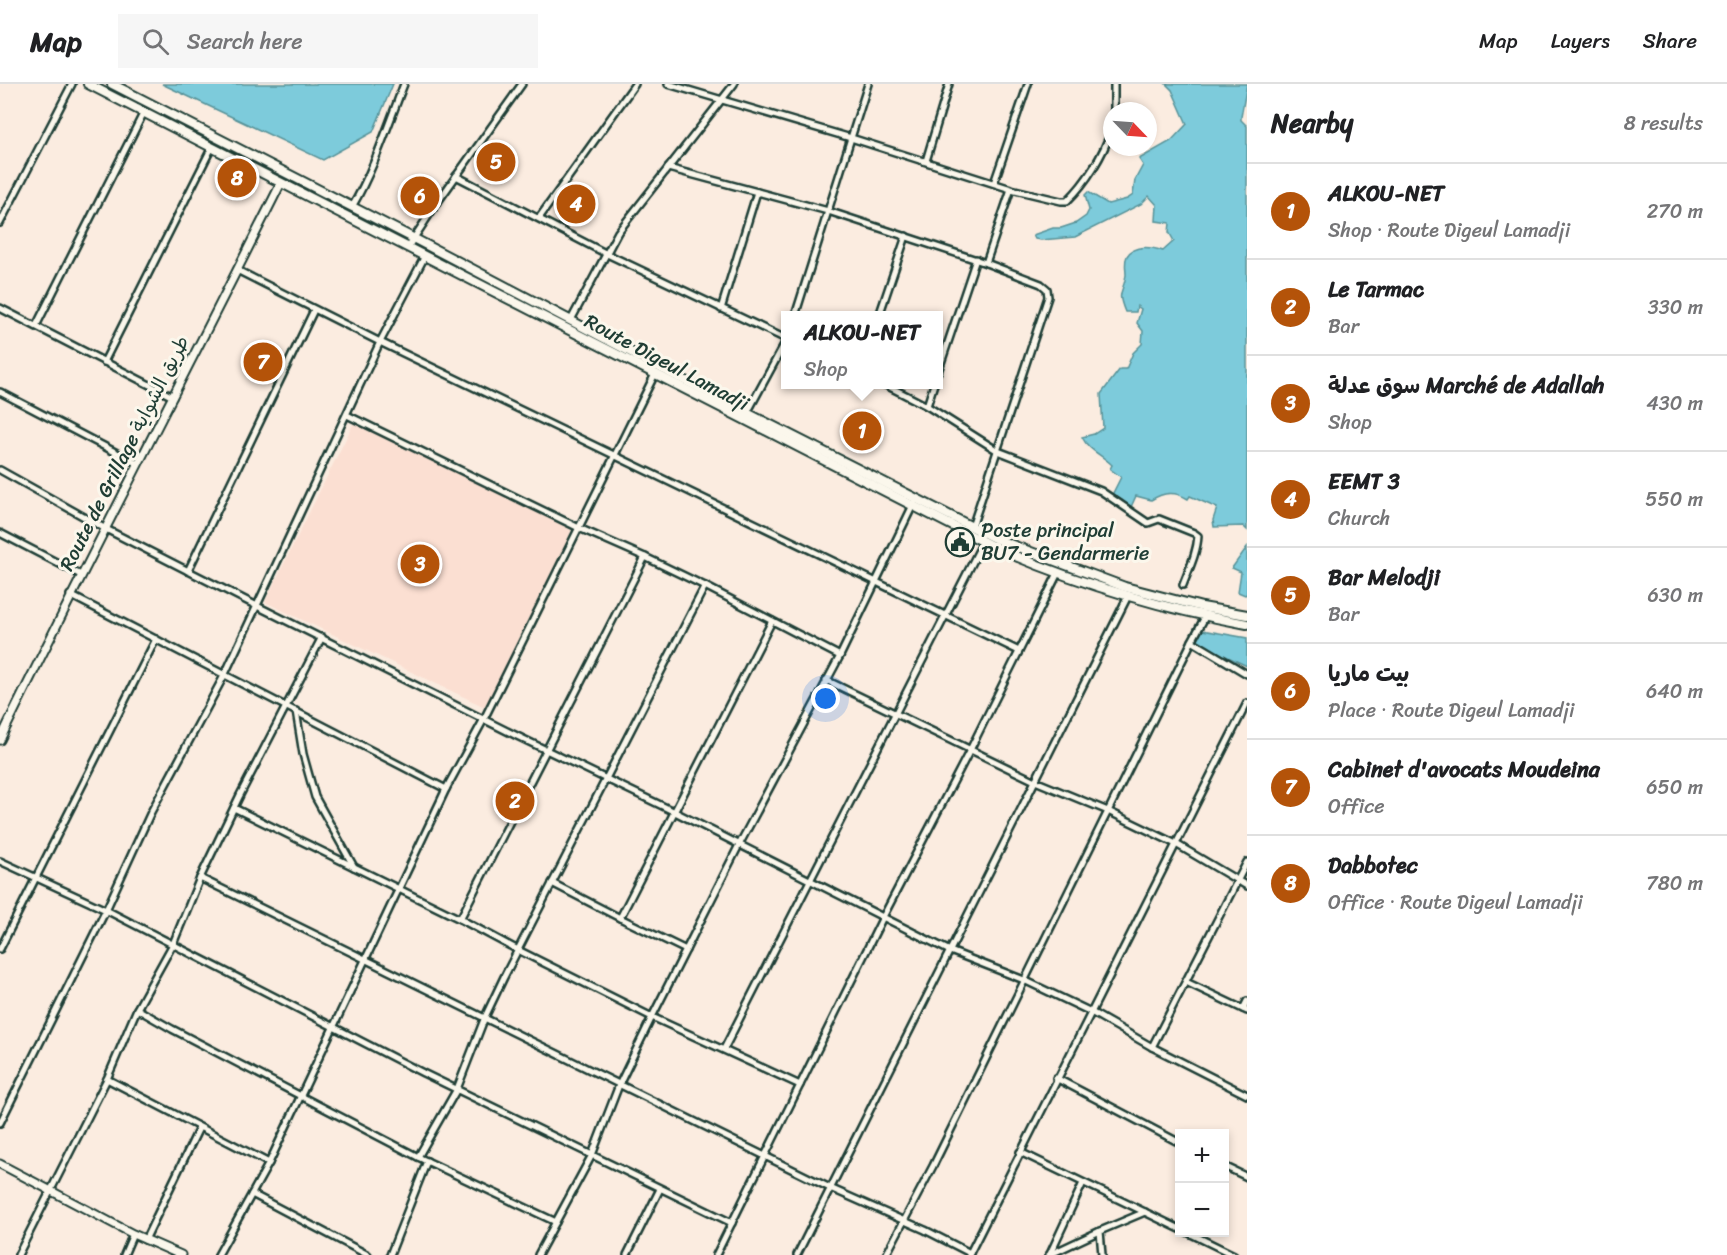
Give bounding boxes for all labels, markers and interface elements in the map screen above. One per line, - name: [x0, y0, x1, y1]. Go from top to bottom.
- search box: [118, 14, 538, 68]
- text: Map: [30, 17, 82, 66]
- text: Search here: [187, 22, 303, 61]
- text: Map: [1479, 22, 1518, 60]
- text: Layers: [1551, 22, 1610, 60]
- text: Share: [1643, 22, 1697, 60]
- icon: search: [139, 25, 172, 58]
- text: Nearby: [1271, 100, 1353, 146]
- north arrow: [1103, 102, 1157, 156]
- text: 8 results: [1624, 106, 1703, 141]
- pin: 5: [476, 140, 516, 184]
- pin: 8: [218, 156, 256, 200]
- pin: 6: [400, 174, 440, 218]
- text: ALKOU-NET: [1328, 174, 1444, 213]
- pin: 4: [556, 182, 596, 226]
- text: 1: [1286, 194, 1295, 229]
- text: 270 m: [1647, 194, 1703, 229]
- text: Shop · Route Digeul Lamadji: [1328, 213, 1570, 248]
- text: Le Tarmac: [1328, 270, 1424, 309]
- text: 2: [1285, 290, 1296, 325]
- text: 330 m: [1648, 290, 1703, 325]
- street label: Route Digeul Lamadji: [578, 304, 756, 421]
- text: Bar: [1328, 309, 1359, 344]
- popup: [781, 311, 943, 389]
- text: ALKOU-NET: [804, 313, 920, 352]
- street label: Route de Grillage طريق الشواية: [50, 329, 199, 577]
- pin: 7: [244, 340, 282, 384]
- text: Shop: [804, 352, 848, 387]
- text: سوق عدلة Marché de Adallah: [1328, 366, 1604, 405]
- text: 3: [1285, 386, 1296, 421]
- text: 430 m: [1646, 386, 1703, 421]
- text: Shop: [1328, 405, 1372, 440]
- pin: 1: [842, 408, 882, 454]
- text: EEMT 3: [1328, 462, 1400, 501]
- text: 4: [1284, 482, 1297, 517]
- text: 550 m: [1645, 482, 1703, 517]
- text: Church: [1328, 501, 1390, 536]
- place label: Poste principal BU7 - Gendarmerie: [981, 513, 1149, 571]
- public building icon: Poste principal BU7 - Gendarmerie: [944, 526, 976, 558]
- pin: 3: [400, 542, 440, 586]
- text: Bar Melodji: [1328, 558, 1440, 597]
- text: 5: [1284, 578, 1297, 613]
- text: 630 m: [1647, 578, 1703, 613]
- text: Bar: [1328, 597, 1359, 632]
- text: بيت ماريا: [1328, 654, 1409, 693]
- text: 6: [1285, 674, 1296, 709]
- text: 640 m: [1646, 674, 1703, 709]
- your location: [811, 684, 840, 713]
- text: Place · Route Digeul Lamadji: [1328, 693, 1575, 728]
- text: Cabinet d'avocats Moudeina: [1328, 750, 1600, 789]
- text: 7: [1285, 770, 1296, 805]
- text: 650 m: [1646, 770, 1703, 805]
- pin: 2: [496, 778, 534, 824]
- text: Office: [1328, 789, 1384, 824]
- text: Dabbotec: [1328, 846, 1418, 885]
- text: 8: [1284, 866, 1297, 901]
- text: 780 m: [1646, 866, 1703, 901]
- text: Office · Route Digeul Lamadji: [1328, 885, 1583, 920]
- map controls: [1175, 1129, 1229, 1237]
- button: +: [1175, 1129, 1229, 1183]
- button: −: [1175, 1183, 1229, 1237]

